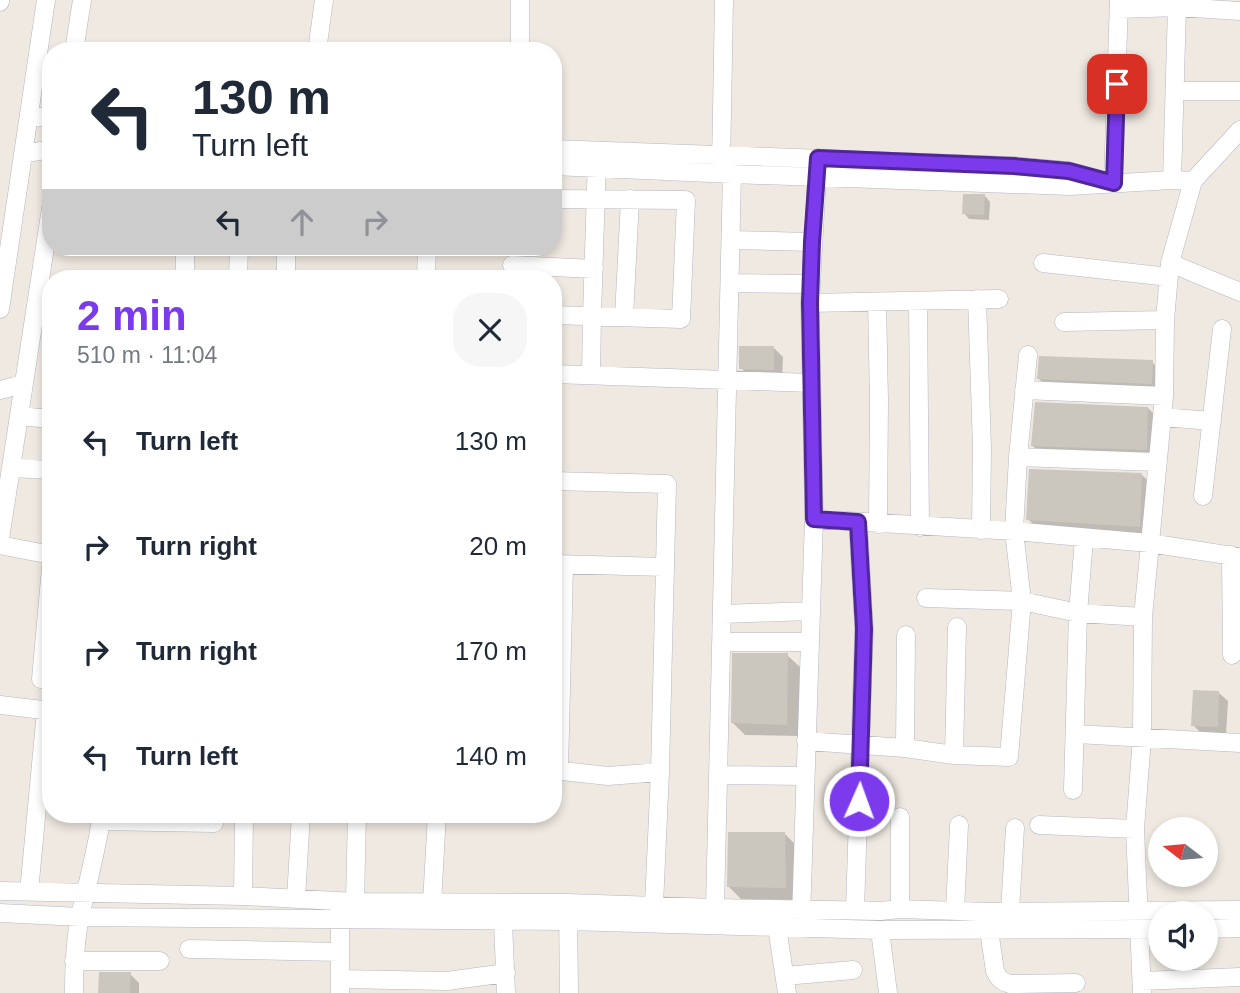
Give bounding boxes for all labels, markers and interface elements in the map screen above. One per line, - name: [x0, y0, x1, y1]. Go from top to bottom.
- pin: [1087, 54, 1147, 114]
- icon: arrive: [1098, 65, 1136, 103]
- icon: left: [77, 70, 168, 161]
- text: 130 m: [192, 70, 331, 124]
- text: Turn left: [192, 127, 308, 163]
- icon: left: [210, 203, 248, 241]
- icon: ahead: [283, 203, 321, 241]
- icon: right: [356, 203, 394, 241]
- text: 2 min: [77, 292, 187, 339]
- button: close: [453, 293, 527, 367]
- text: 510 m · 11:04: [77, 342, 217, 368]
- icon: left: [77, 423, 115, 461]
- text: Turn left: [136, 426, 238, 456]
- text: 130 m: [455, 426, 527, 456]
- icon: right: [77, 528, 115, 566]
- text: Turn right: [136, 531, 257, 561]
- text: 20 m: [469, 531, 527, 561]
- icon: right: [77, 633, 115, 671]
- text: Turn right: [136, 636, 257, 666]
- text: 170 m: [455, 636, 527, 666]
- icon: left: [77, 738, 115, 776]
- text: Turn left: [136, 741, 238, 771]
- text: 140 m: [455, 741, 527, 771]
- position arrow: [822, 764, 896, 838]
- north arrow: [1148, 817, 1218, 887]
- map controls: [1148, 817, 1218, 971]
- button: sound: [1148, 901, 1218, 971]

